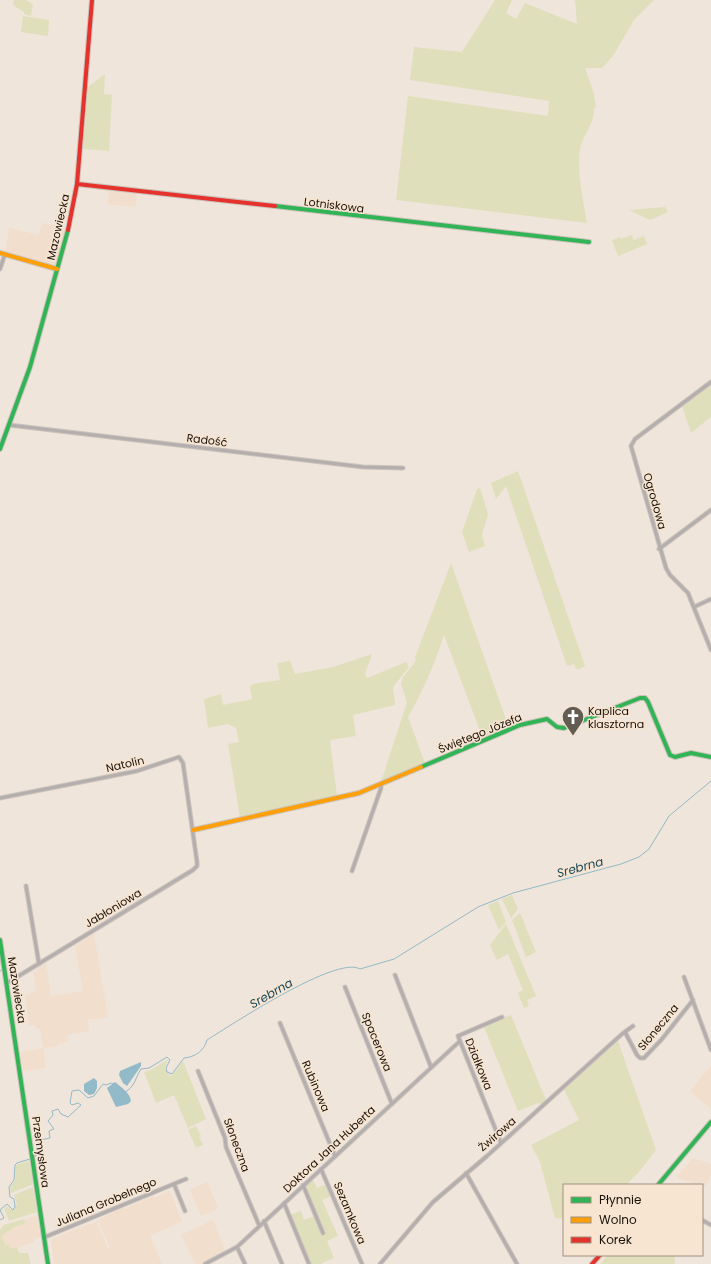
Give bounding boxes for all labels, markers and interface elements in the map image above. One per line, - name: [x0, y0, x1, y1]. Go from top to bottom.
- street label: Mazowiecka: [43, 192, 73, 262]
- street label: Lotniskowa: [303, 193, 365, 217]
- street label: Radość: [186, 430, 229, 450]
- street label: Ogrodowa: [639, 471, 671, 531]
- place label: Kaplica klasztorna: [588, 703, 644, 732]
- church icon: Kaplica klasztorna: [560, 704, 586, 737]
- street label: Świętego Józefa: [436, 709, 524, 757]
- street label: Natolin: [104, 752, 146, 776]
- water label: Srebrna: [555, 853, 605, 881]
- street label: Jabłoniowa: [82, 885, 144, 931]
- street label: Mazowiecka: [4, 956, 30, 1024]
- water label: Srebrna: [246, 974, 296, 1012]
- street label: Słoneczna: [634, 1000, 682, 1054]
- street label: Spacerowa: [358, 1010, 396, 1074]
- street label: Działkowa: [461, 1036, 497, 1092]
- street label: Rubinowa: [298, 1058, 334, 1114]
- street label: Doktora Jana Huberta: [279, 1102, 379, 1196]
- street label: Żwirowa: [475, 1113, 519, 1155]
- street label: Przemysłowa: [28, 1115, 54, 1189]
- street label: Słoneczna: [220, 1116, 254, 1174]
- street label: Juliana Grobelnego: [53, 1174, 159, 1230]
- street label: Sezamkowa: [330, 1179, 370, 1247]
- legend: [563, 1184, 703, 1256]
- text: Płynnie: [599, 1191, 641, 1208]
- text: Wolno: [599, 1211, 637, 1228]
- text: Korek: [599, 1231, 633, 1248]

